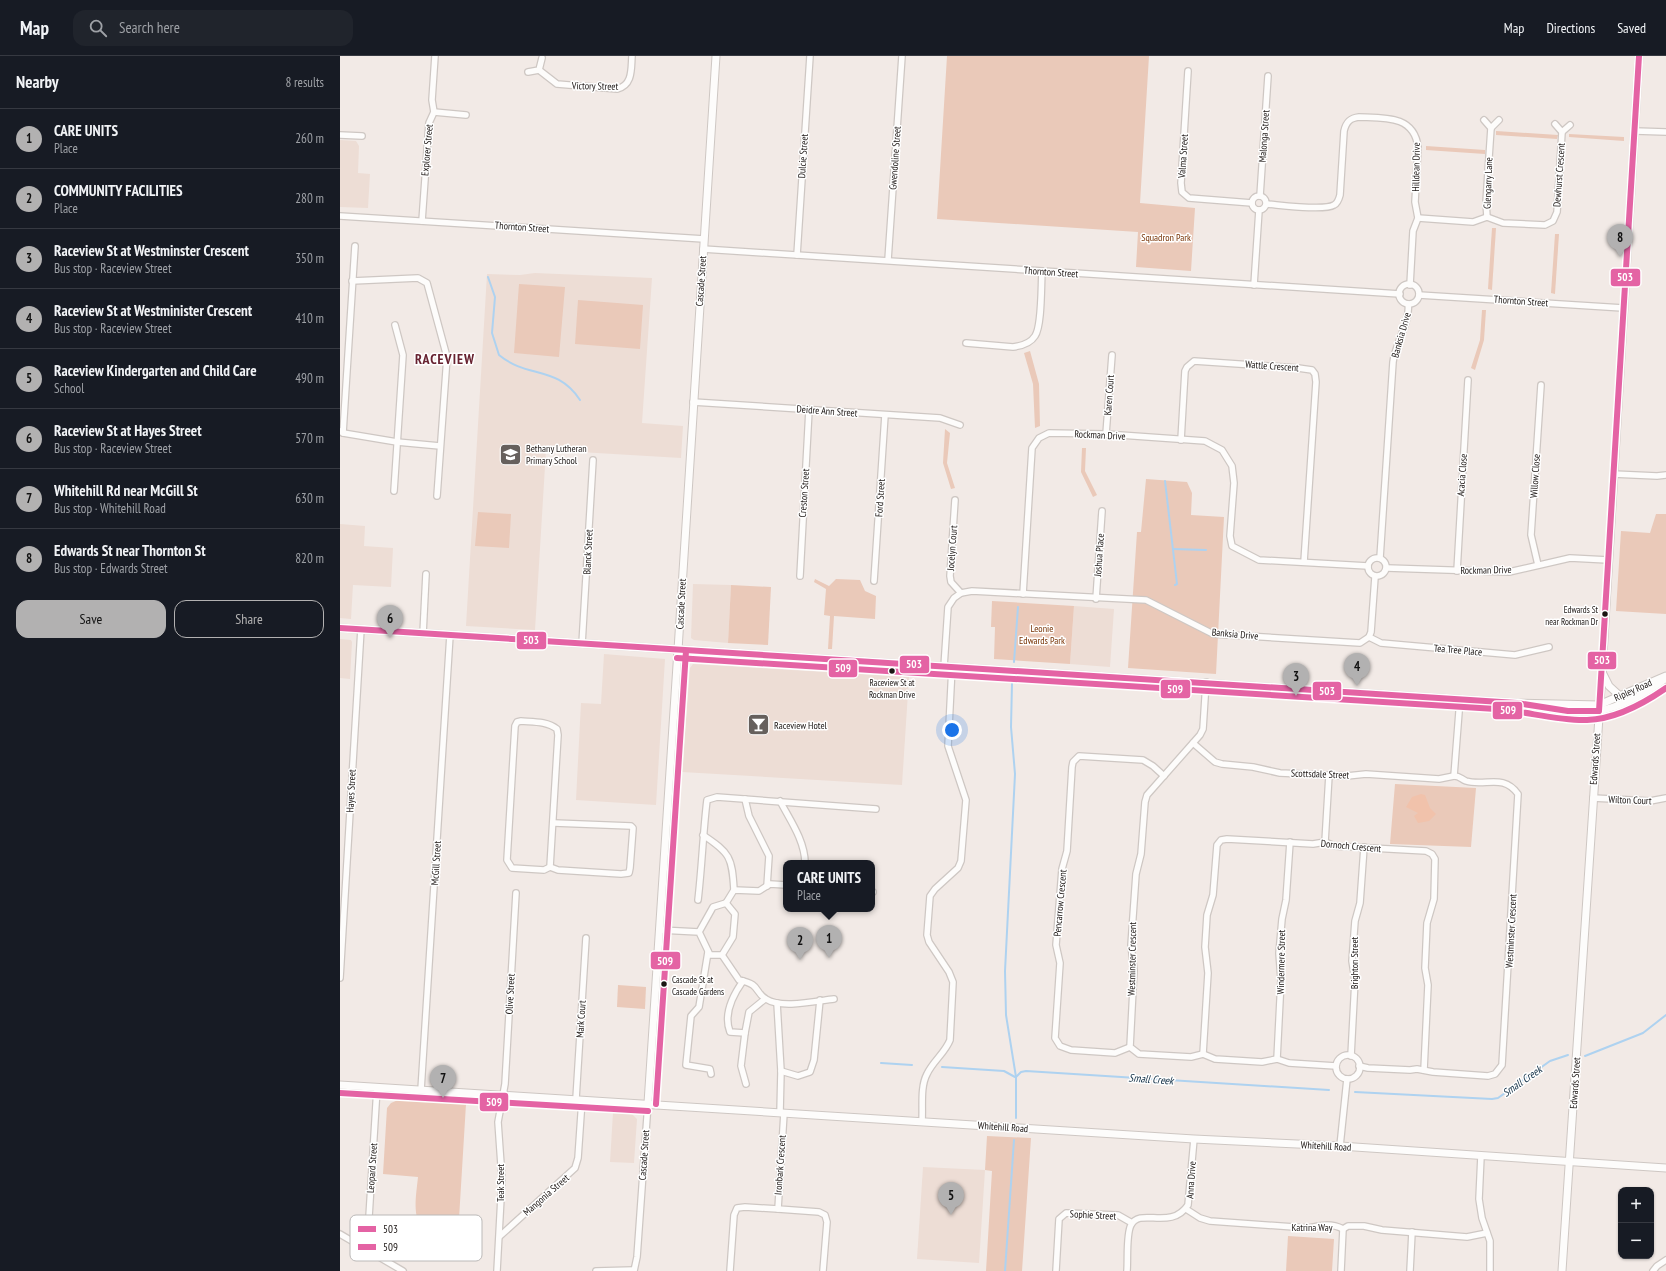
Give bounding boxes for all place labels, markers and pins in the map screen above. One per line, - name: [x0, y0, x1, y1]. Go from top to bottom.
- pin: 8: [1607, 224, 1633, 257]
- school or university icon: Bethany Lutheran Primary School: [498, 441, 524, 467]
- place label: Bethany Lutheran Primary School: [526, 442, 587, 467]
- place label: Edwards St near Rockman Dr: [1545, 604, 1599, 627]
- pin: 6: [377, 605, 403, 638]
- marker: Edwards St near Rockman Dr: [1600, 609, 1610, 619]
- pin: 4: [1344, 653, 1370, 686]
- pin: 3: [1283, 663, 1309, 696]
- marker: Raceview St at Rockman Drive: [887, 666, 897, 676]
- place label: Raceview St at Rockman Drive: [869, 677, 915, 700]
- bar icon: Raceview Hotel: [745, 712, 771, 738]
- place label: Raceview Hotel: [774, 719, 828, 732]
- pin: 1: [816, 925, 842, 958]
- pin: 2: [787, 927, 813, 960]
- place label: Cascade St at Cascade Gardens: [672, 974, 724, 997]
- marker: Cascade St at Cascade Gardens: [659, 979, 669, 989]
- pin: 7: [430, 1065, 456, 1098]
- pin: 5: [938, 1182, 964, 1215]

